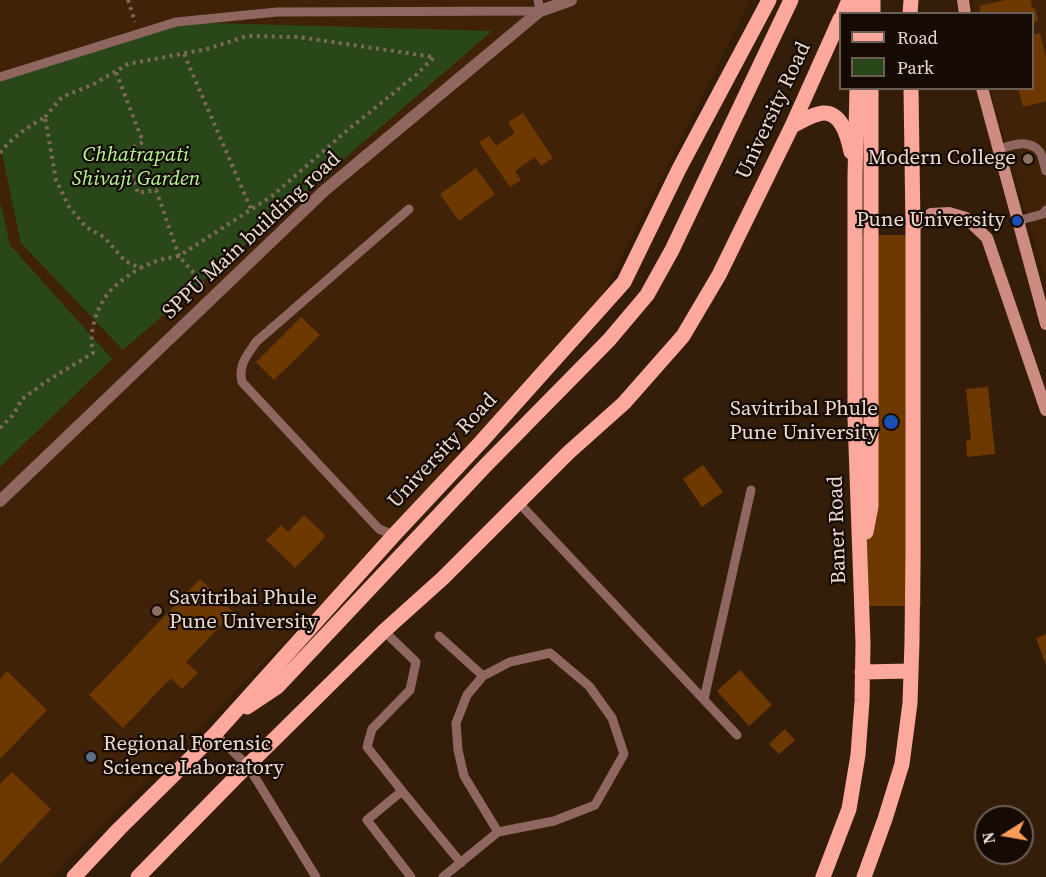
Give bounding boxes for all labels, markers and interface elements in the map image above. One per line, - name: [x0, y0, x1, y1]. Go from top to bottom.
- legend: [839, 12, 1034, 90]
- text: Road: [897, 25, 938, 50]
- street label: University Road: [731, 38, 817, 184]
- text: Park: [897, 55, 934, 80]
- park label: Chhatrapati Shivaji Garden: [72, 143, 200, 193]
- place label: Modern College: [868, 146, 1016, 172]
- street label: SPPU Main building road: [158, 147, 346, 325]
- marker: Modern College: [1021, 152, 1035, 166]
- place label: Pune University: [856, 208, 1005, 234]
- marker: Pune University: [1010, 214, 1024, 228]
- street label: University Road: [383, 388, 503, 514]
- place label: Savitribal Phule Pune University: [729, 397, 878, 447]
- marker: Savitribal Phule Pune University: [882, 413, 900, 431]
- street label: Baner Road: [824, 475, 852, 585]
- place label: Savitribai Phule Pune University: [169, 586, 318, 636]
- marker: Savitribai Phule Pune University: [150, 604, 164, 618]
- place label: Regional Forensic Science Laboratory: [103, 732, 284, 782]
- marker: Regional Forensic Science Laboratory: [84, 750, 98, 764]
- north arrow: [974, 805, 1034, 865]
- text: N: [976, 830, 1000, 846]

